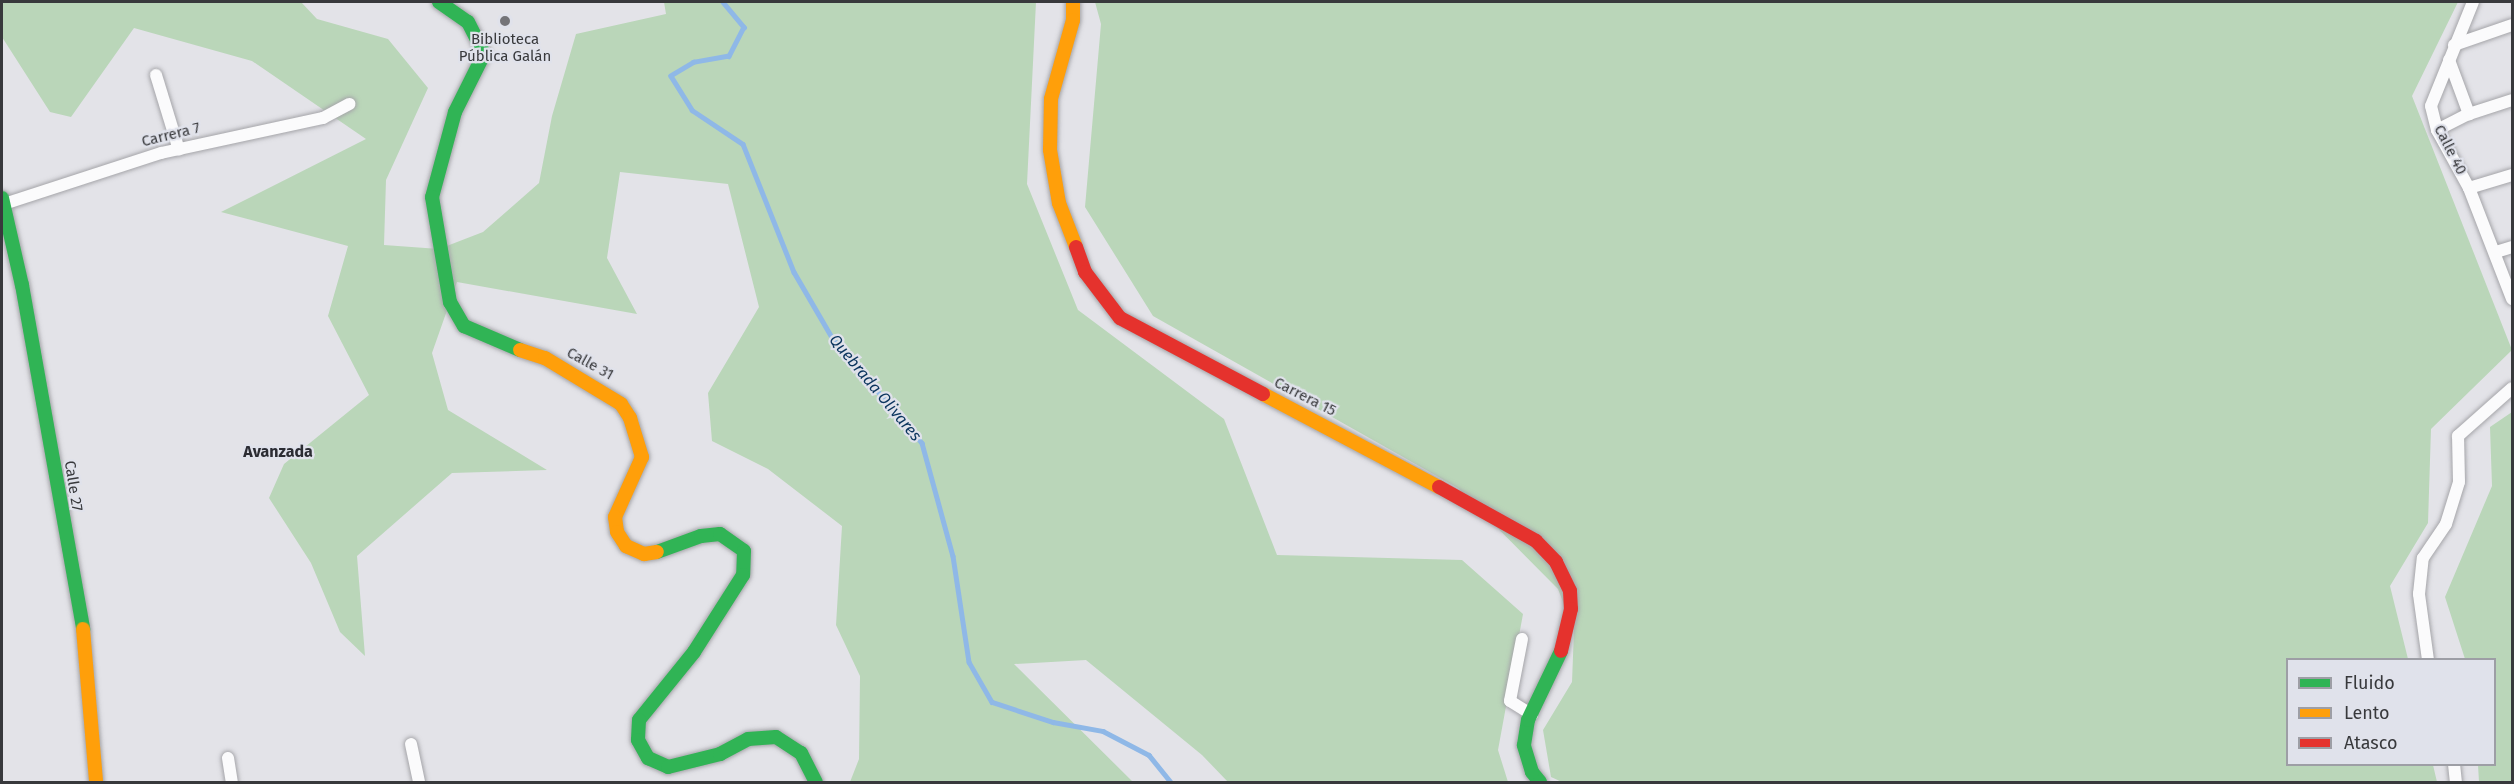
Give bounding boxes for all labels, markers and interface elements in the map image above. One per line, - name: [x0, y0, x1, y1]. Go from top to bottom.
- marker: Biblioteca Pública Galán: [498, 14, 512, 28]
- place label: Biblioteca Pública Galán: [459, 30, 551, 65]
- street label: Carrera 7: [140, 119, 202, 151]
- street label: Calle 40: [2430, 122, 2470, 178]
- water label: Quebrada Olivares: [825, 331, 925, 445]
- street label: Calle 31: [563, 344, 617, 384]
- street label: Carrera 15: [1271, 374, 1339, 420]
- district label: Avanzada: [243, 442, 313, 462]
- street label: Calle 27: [60, 459, 86, 513]
- legend: [2286, 658, 2496, 766]
- text: Fluido: [2344, 672, 2395, 694]
- text: Lento: [2344, 702, 2390, 724]
- text: Atasco: [2344, 732, 2397, 754]

